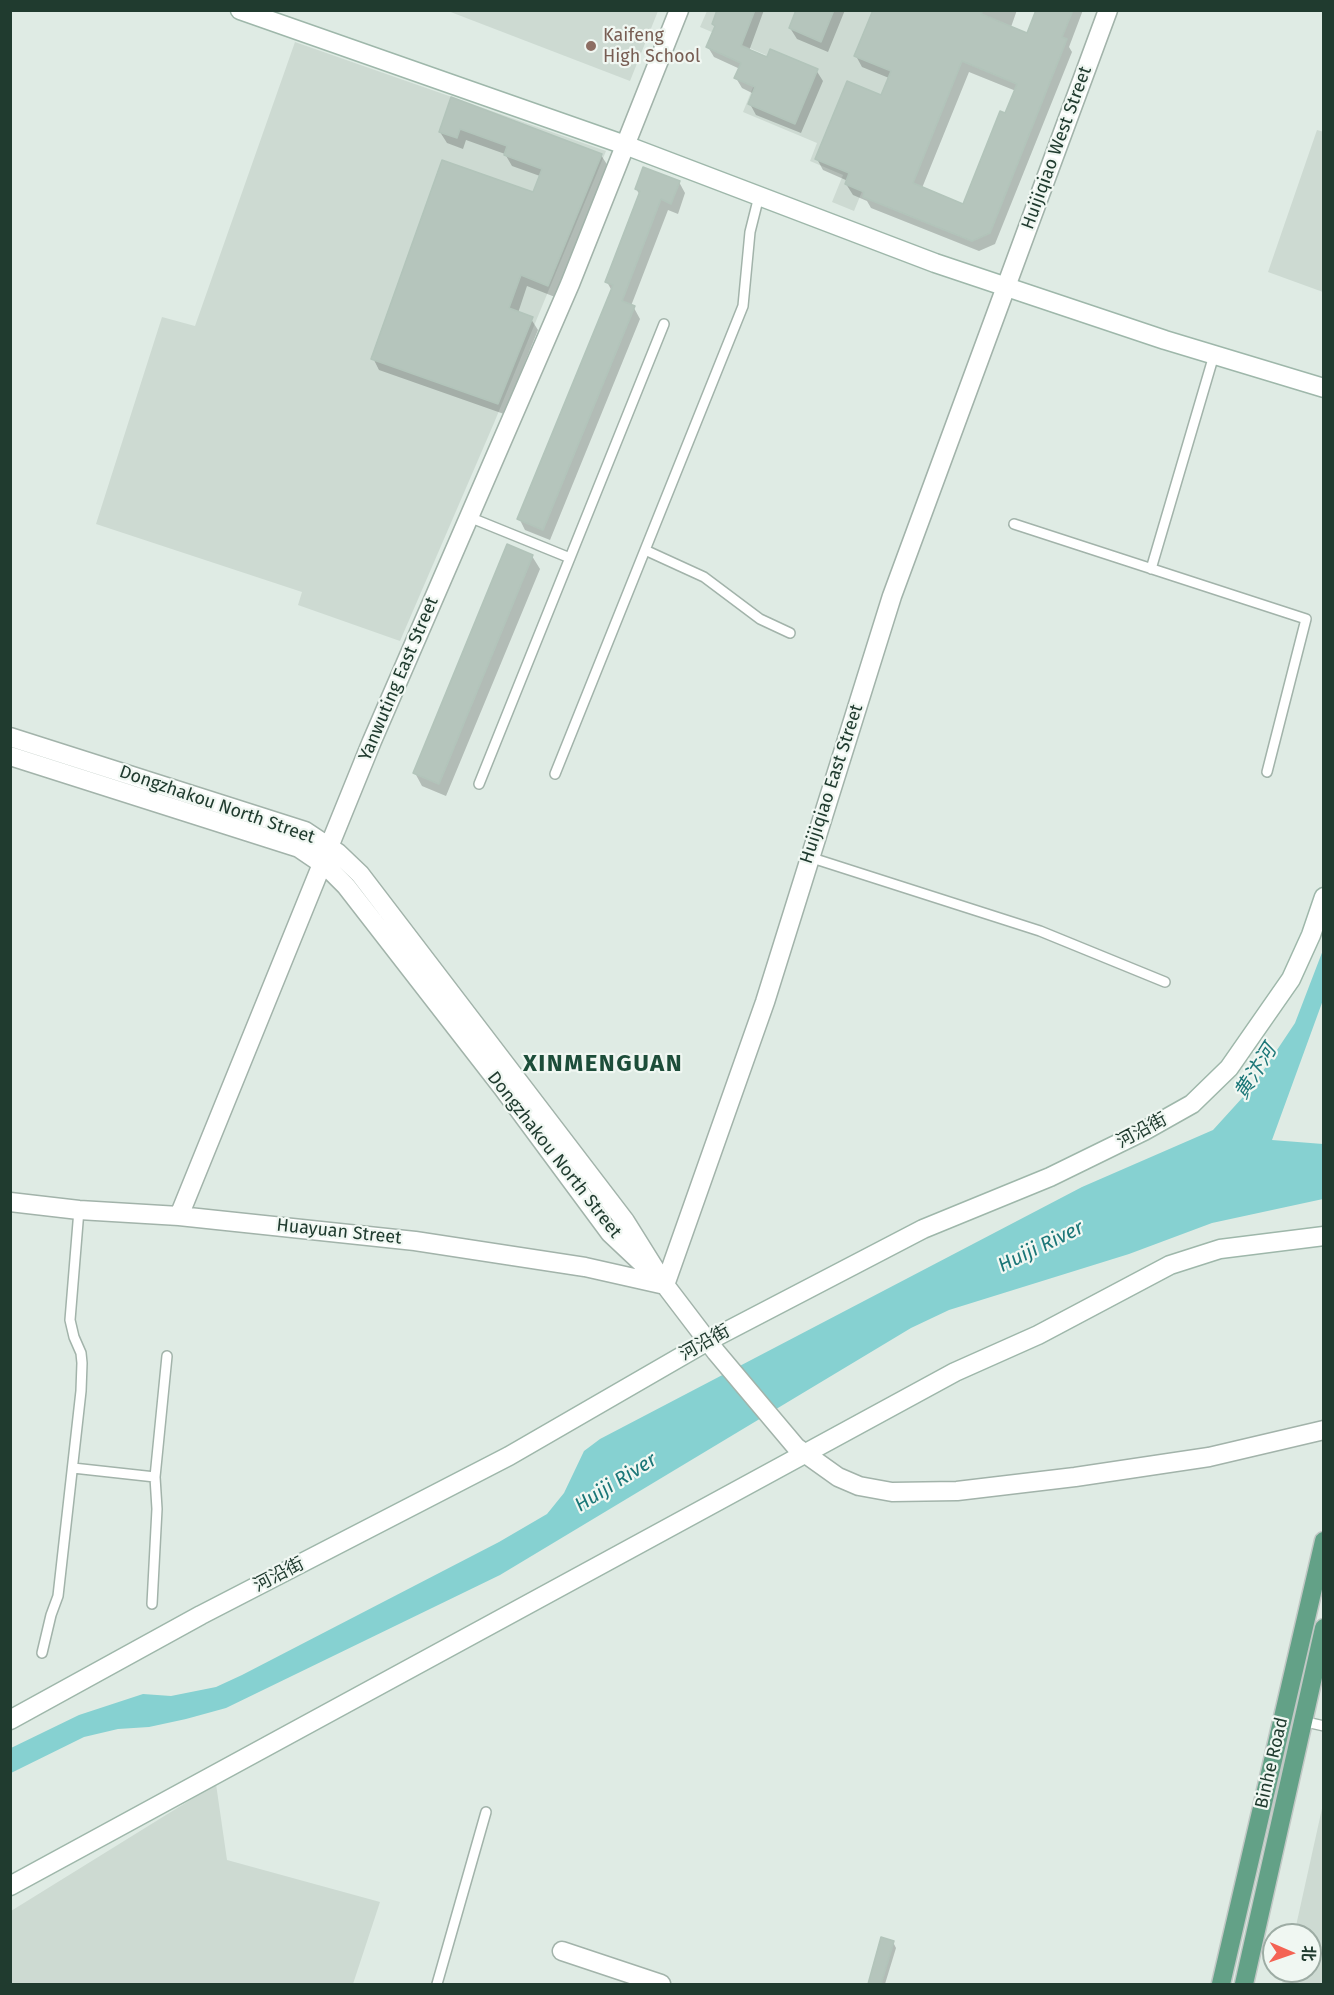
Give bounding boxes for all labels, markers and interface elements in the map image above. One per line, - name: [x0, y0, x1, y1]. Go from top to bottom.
- place label: Kaifeng High School: [603, 25, 700, 68]
- marker: Kaifeng High School: [584, 39, 598, 53]
- street label: Huijiqiao West Street: [1017, 64, 1097, 232]
- street label: Yanwuting East Street: [355, 594, 443, 764]
- street label: Huijiqiao East Street: [796, 702, 868, 866]
- street label: Dongzhakou North Street: [116, 761, 318, 849]
- water label: 黄汴河: [1230, 1040, 1282, 1104]
- district label: XINMENGUAN: [523, 1050, 683, 1078]
- street label: Dongzhakou North Street: [482, 1067, 626, 1243]
- street label: 河沿街: [1113, 1109, 1171, 1153]
- street label: Huayuan Street: [275, 1215, 403, 1249]
- water label: Huiji River: [994, 1216, 1088, 1278]
- street label: 河沿街: [676, 1320, 734, 1366]
- water label: Huiji River: [571, 1448, 661, 1518]
- street label: 河沿街: [250, 1553, 308, 1597]
- street label: Binhe Road: [1251, 1715, 1293, 1811]
- north arrow: [1262, 1923, 1322, 1983]
- text: 北: [1299, 1945, 1318, 1962]

